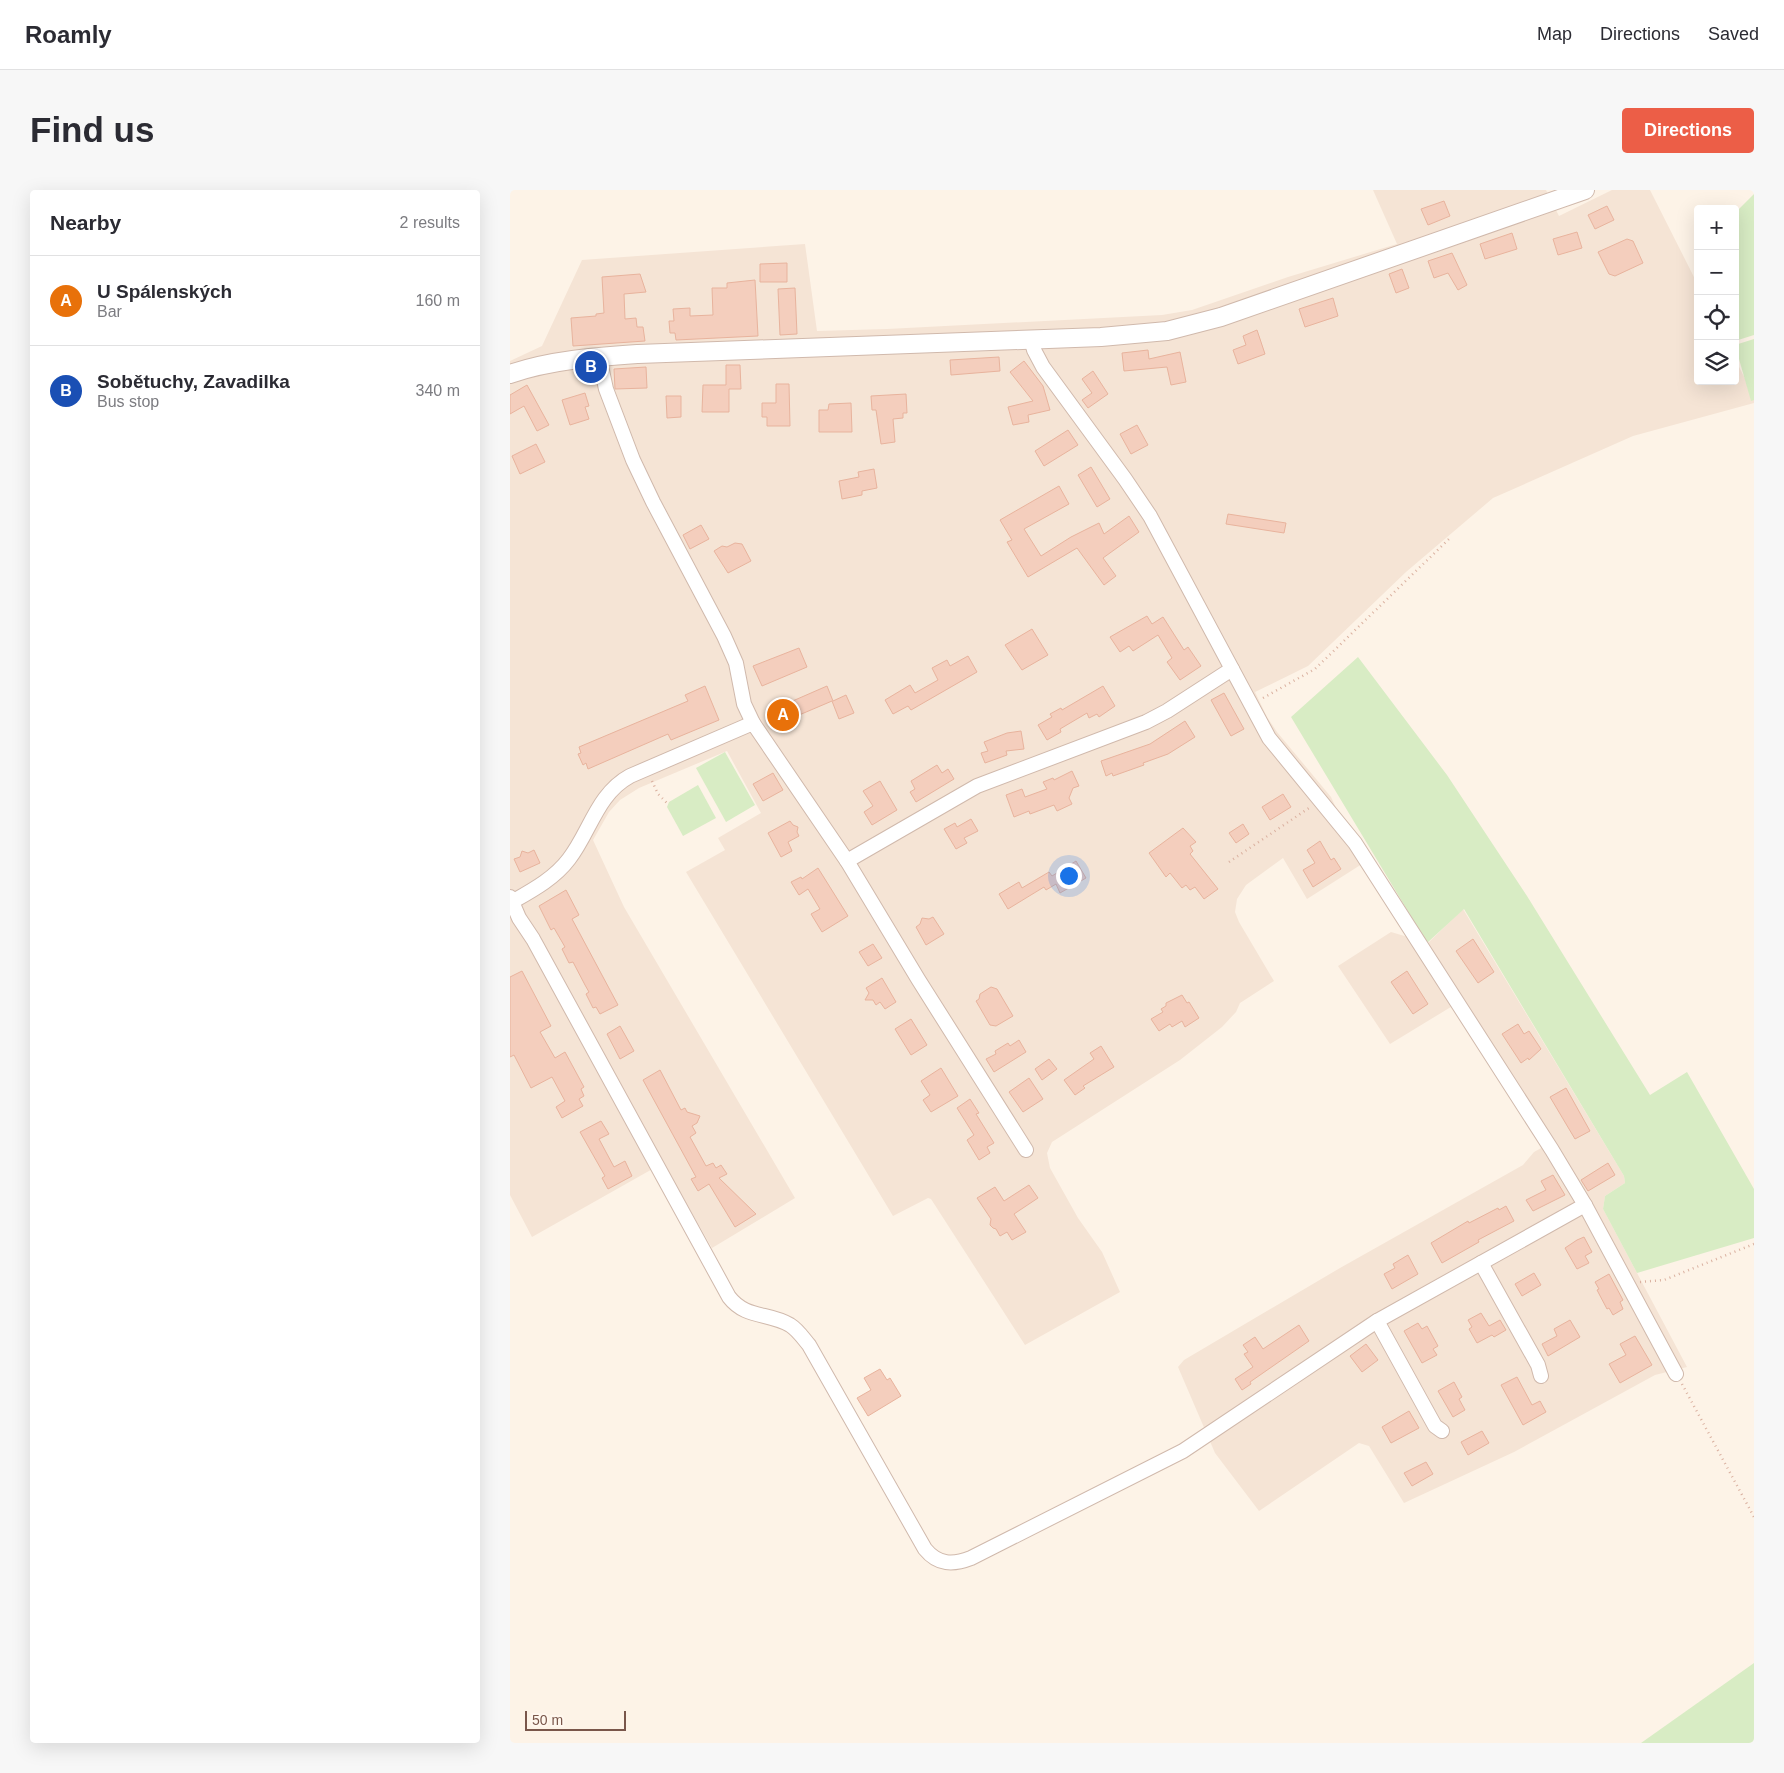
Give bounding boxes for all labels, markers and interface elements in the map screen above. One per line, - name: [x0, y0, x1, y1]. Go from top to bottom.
- text: Roamly: [25, 21, 112, 48]
- text: Map: [1537, 24, 1572, 44]
- text: Directions: [1600, 24, 1680, 44]
- text: Saved: [1708, 24, 1759, 44]
- button: Directions: [1622, 108, 1754, 153]
- text: Find us: [30, 110, 154, 149]
- map controls: [1694, 205, 1739, 385]
- button: +: [1694, 205, 1739, 250]
- text: Nearby: [50, 211, 121, 234]
- text: 2 results: [400, 214, 460, 231]
- button: −: [1694, 250, 1739, 295]
- text: U Spálenských: [97, 281, 232, 302]
- text: A: [60, 292, 72, 309]
- text: 160 m: [416, 292, 460, 309]
- button: locate: [1694, 295, 1739, 340]
- text: Bar: [97, 303, 122, 320]
- button: layers: [1694, 340, 1739, 385]
- pin: B: [575, 348, 607, 386]
- text: Sobětuchy, Zavadilka: [97, 371, 290, 392]
- text: B: [60, 382, 72, 399]
- text: 340 m: [416, 382, 460, 399]
- text: Bus stop: [97, 393, 159, 410]
- pin: A: [767, 696, 799, 734]
- your location: [1056, 863, 1082, 889]
- scale bar: [525, 1708, 626, 1731]
- text: 50 m: [532, 1712, 563, 1728]

